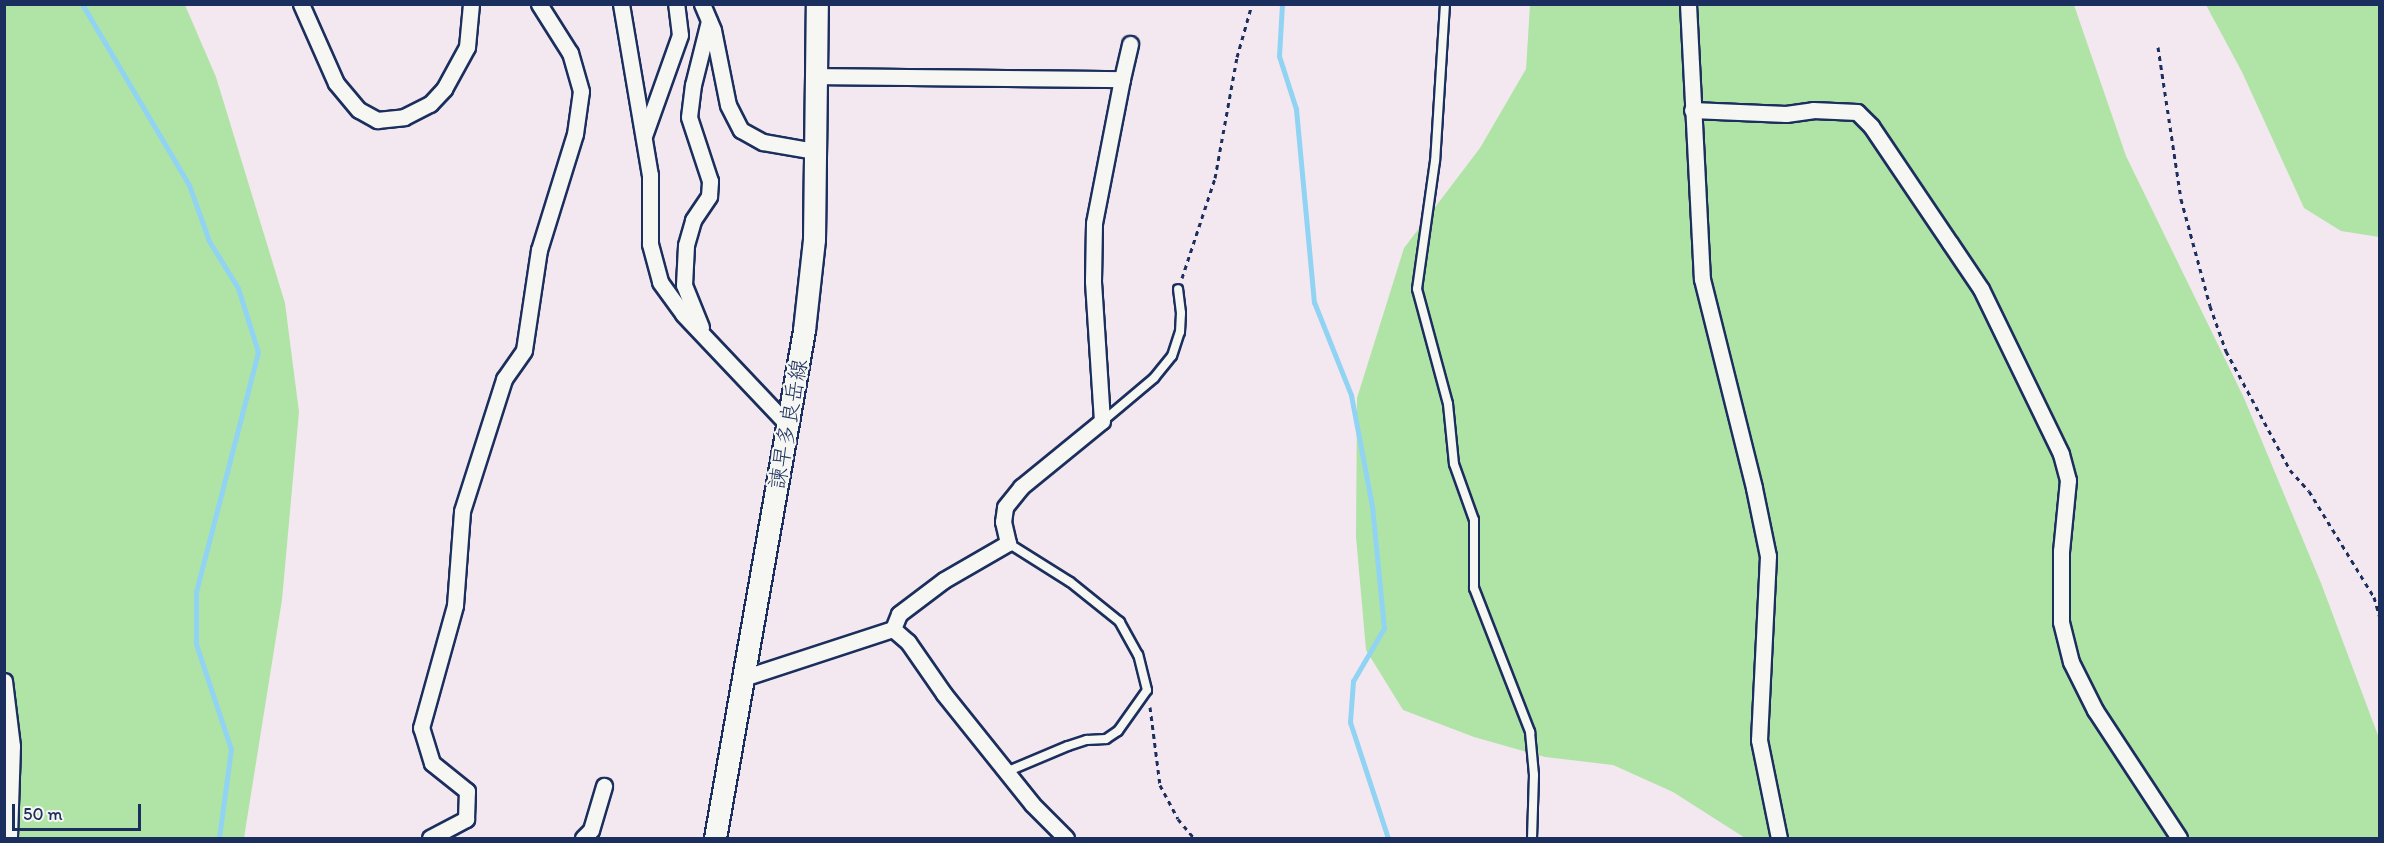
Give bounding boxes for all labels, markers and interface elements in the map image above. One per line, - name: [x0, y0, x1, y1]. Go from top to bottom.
- street label: 諫早多良岳線: [764, 357, 812, 491]
- scale bar: [15, 792, 144, 830]
- text: 50 m: [23, 803, 63, 825]

